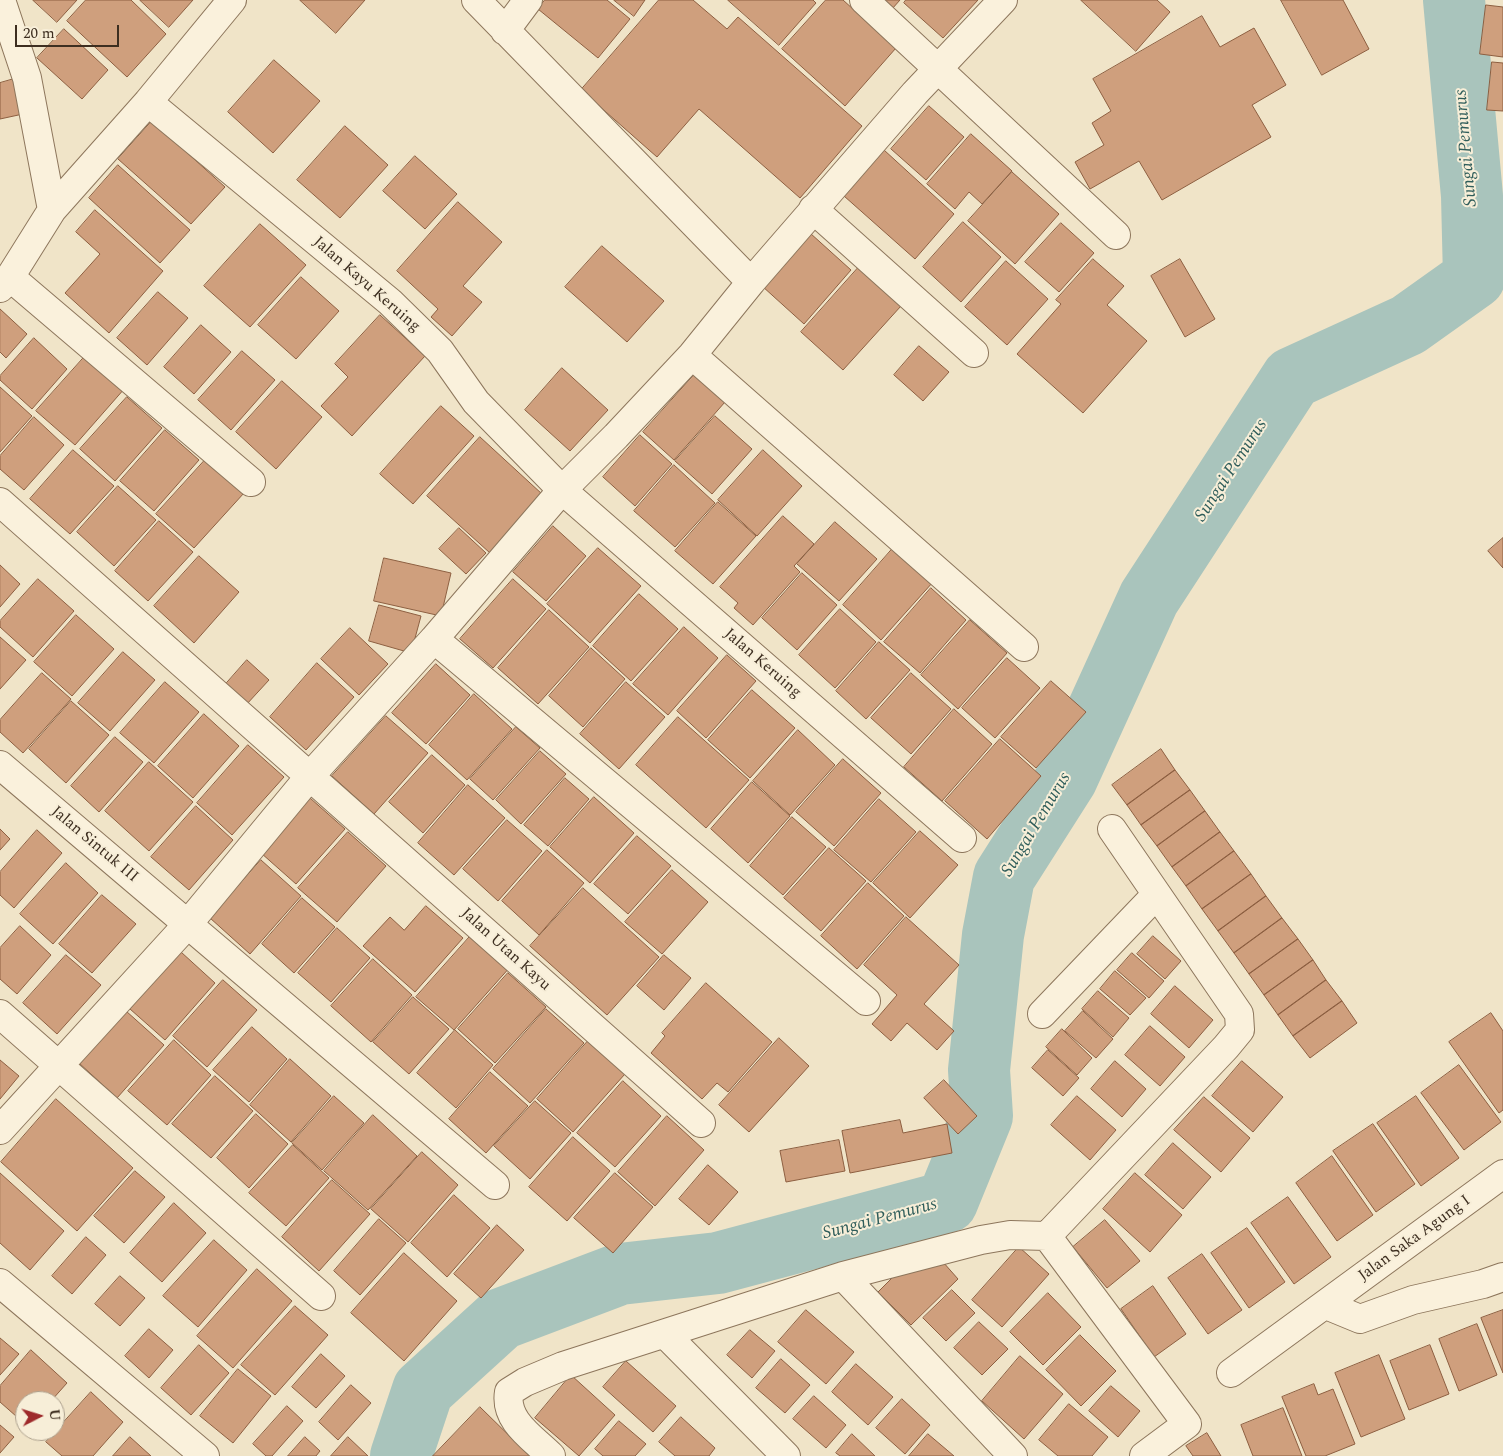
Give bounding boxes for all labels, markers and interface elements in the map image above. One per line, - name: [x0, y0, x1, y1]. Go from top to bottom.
- scale bar: [18, 15, 121, 47]
- text: 20 m: [23, 22, 55, 45]
- water label: Sungai Pemurus: [1451, 89, 1483, 207]
- street label: Jalan Kayu Keruing: [308, 233, 424, 337]
- water label: Sungai Pemurus: [1191, 416, 1273, 526]
- street label: Jalan Keruing: [719, 625, 805, 703]
- water label: Sungai Pemurus: [997, 769, 1077, 881]
- street label: Jalan Sintuk III: [46, 803, 142, 887]
- street label: Jalan Utan Kayu: [456, 905, 554, 995]
- street label: Jalan Saka Agung I: [1355, 1192, 1475, 1286]
- water label: Sungai Pemurus: [820, 1194, 940, 1246]
- north arrow: [15, 1391, 65, 1441]
- text: U: [43, 1408, 65, 1421]

